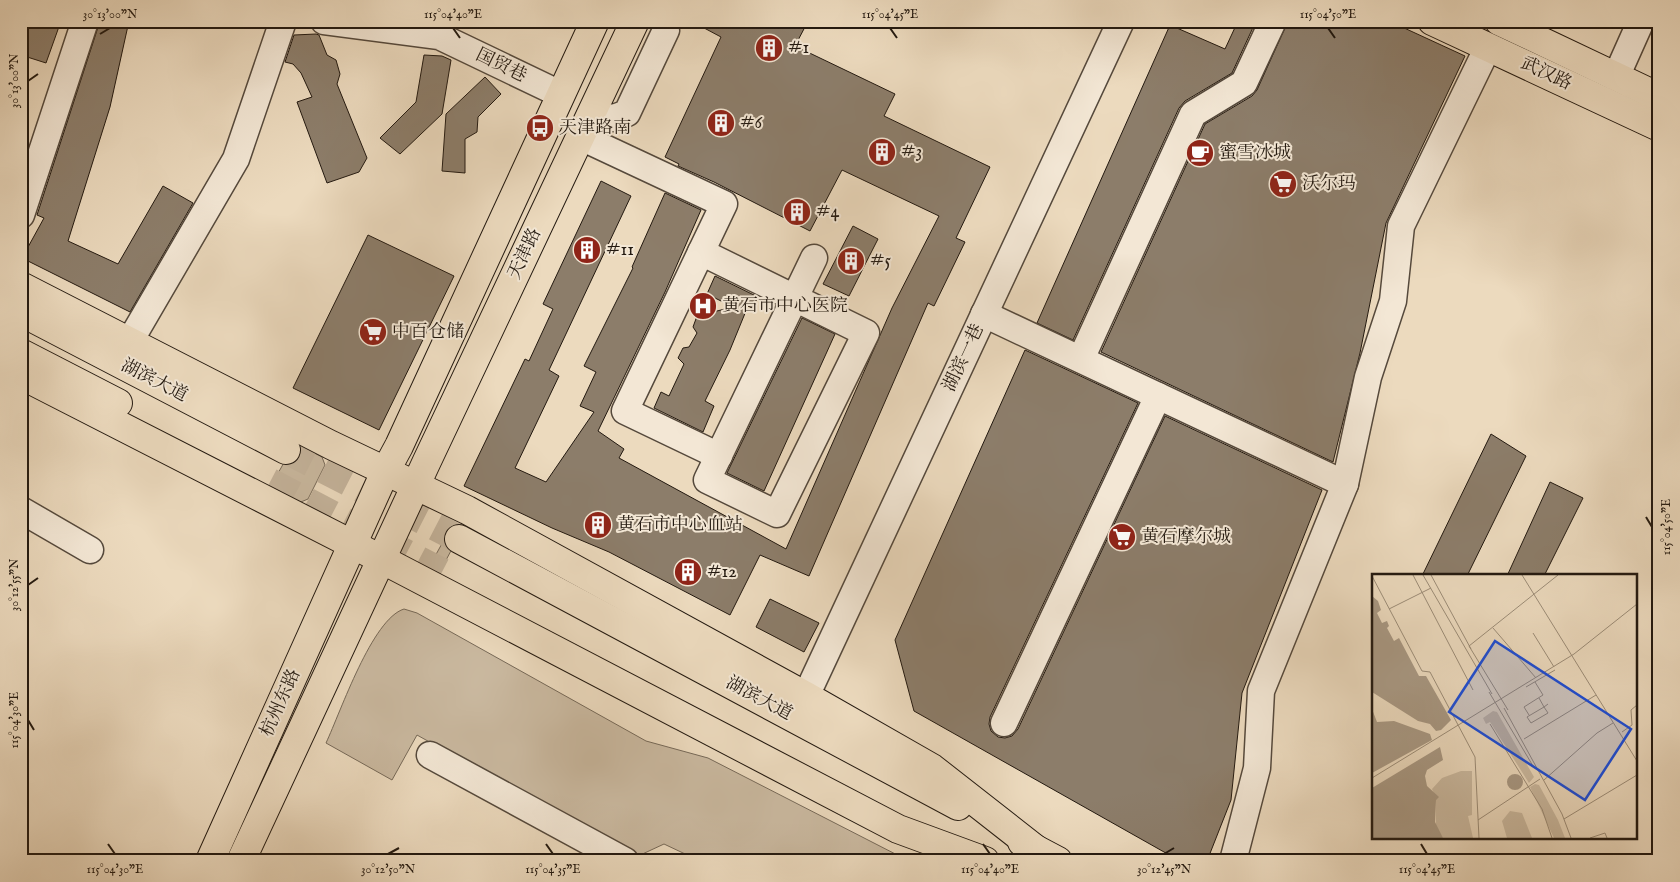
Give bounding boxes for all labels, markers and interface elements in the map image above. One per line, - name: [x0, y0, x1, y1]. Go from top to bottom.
- text: 30°13'00"N: [83, 7, 138, 22]
- text: 115°04'40"E: [424, 7, 482, 22]
- text: 115°04'45"E: [862, 7, 918, 22]
- text: 115°04'50"E: [1300, 7, 1356, 22]
- building icon: #1: [754, 33, 784, 63]
- place label: #1: [788, 37, 809, 60]
- street label: 国贸巷: [472, 44, 530, 88]
- street label: 武汉路: [1517, 52, 1575, 96]
- text: 30°13'00"N: [7, 53, 22, 108]
- building icon: #6: [706, 108, 736, 138]
- place label: #6: [740, 112, 762, 135]
- bus stop icon: 天津路南: [525, 113, 555, 143]
- place label: 天津路南: [559, 117, 631, 140]
- building icon: #3: [867, 137, 897, 167]
- cafe icon: 蜜雪冰城: [1185, 138, 1215, 168]
- place label: #3: [901, 141, 922, 164]
- place label: 蜜雪冰城: [1219, 142, 1291, 165]
- supermarket icon: 沃尔玛: [1268, 169, 1298, 199]
- place label: 沃尔玛: [1302, 173, 1356, 196]
- building icon: #4: [782, 197, 812, 227]
- place label: #4: [816, 201, 839, 224]
- street label: 天津路: [503, 225, 547, 283]
- building icon: #11: [572, 235, 602, 265]
- place label: #11: [606, 239, 634, 262]
- building icon: #5: [836, 246, 866, 276]
- place label: #5: [870, 250, 891, 273]
- hospital icon: 黄石市中心医院: [688, 291, 718, 321]
- place label: 黄石市中心医院: [722, 295, 848, 318]
- supermarket icon: 中百仓储: [358, 317, 388, 347]
- place label: 中百仓储: [392, 321, 464, 344]
- street label: 湖滨一巷: [938, 321, 990, 395]
- street label: 湖滨大道: [117, 354, 191, 408]
- text: 115°04'50"E: [1659, 499, 1674, 555]
- building icon: 黄石市中心血站: [583, 510, 613, 540]
- place label: 黄石市中心血站: [617, 514, 743, 537]
- supermarket icon: 黄石摩尔城: [1107, 522, 1137, 552]
- place label: 黄石摩尔城: [1141, 526, 1231, 549]
- building icon: #12: [673, 557, 703, 587]
- text: 30°12'55"N: [7, 558, 22, 611]
- place label: #12: [707, 561, 737, 584]
- inset map: [1372, 574, 1638, 840]
- street label: 杭州东路: [256, 665, 306, 741]
- street label: 湖滨大道: [722, 672, 796, 726]
- text: 115°04'30"E: [7, 692, 22, 748]
- text: 115°04'30"E: [87, 862, 143, 877]
- text: 30°12'50"N: [361, 862, 416, 877]
- text: 115°04'35"E: [525, 862, 581, 877]
- text: 115°04'40"E: [961, 862, 1019, 877]
- text: 30°12'45"N: [1137, 862, 1192, 877]
- text: 115°04'45"E: [1399, 862, 1455, 877]

